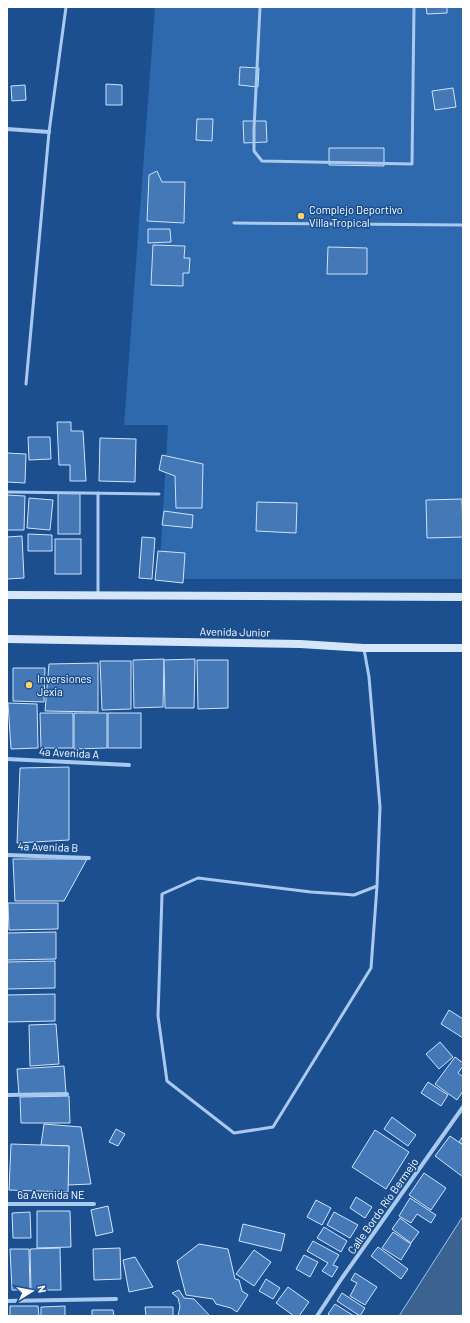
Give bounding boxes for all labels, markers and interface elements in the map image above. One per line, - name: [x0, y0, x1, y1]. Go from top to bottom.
- place label: Complejo Deportivo Villa Tropical: [309, 203, 403, 229]
- marker: Complejo Deportivo Villa Tropical: [296, 211, 306, 221]
- street label: Avenida Junior: [199, 624, 271, 639]
- place label: Inversiones Jexia: [37, 672, 92, 698]
- marker: Inversiones Jexia: [24, 680, 34, 690]
- street label: 4a Avenida A: [39, 744, 100, 761]
- street label: 4a Avenida B: [17, 839, 79, 854]
- street label: Calle Bordo Río Bermejo: [345, 1155, 421, 1256]
- street label: 6a Avenida NE: [17, 1188, 85, 1201]
- north arrow: [12, 1271, 52, 1311]
- text: N: [35, 1284, 49, 1294]

